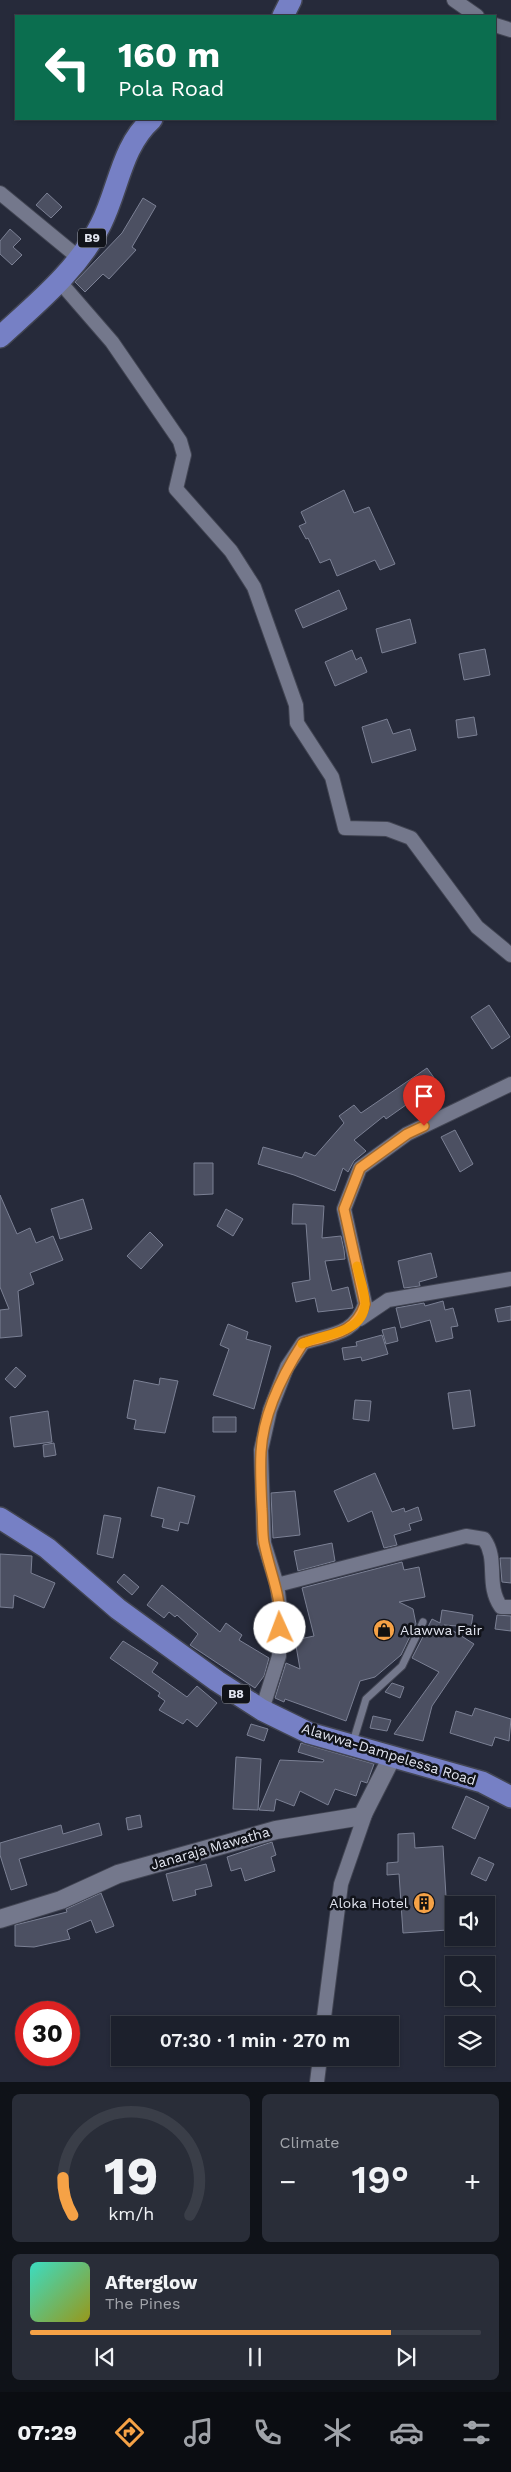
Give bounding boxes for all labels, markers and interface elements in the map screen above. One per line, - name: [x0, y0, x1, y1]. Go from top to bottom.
- text: 160 m: [118, 34, 220, 76]
- icon: left: [35, 35, 100, 100]
- text: Pola Road: [118, 76, 224, 101]
- road number: B9: [78, 228, 106, 248]
- pin: [403, 1075, 445, 1126]
- icon: arrive: [410, 1082, 438, 1110]
- position arrow: [253, 1601, 305, 1653]
- shop icon: Alawwa Fair: [372, 1618, 396, 1642]
- place label: Alawwa Fair: [400, 1622, 482, 1638]
- road number: B8: [222, 1685, 250, 1704]
- street label: Alawwa-Dampelessa Road: [300, 1720, 478, 1788]
- street label: Janaraja Mawatha: [149, 1823, 271, 1873]
- building icon: Aloka Hotel: [412, 1891, 436, 1915]
- place label: Aloka Hotel: [329, 1895, 409, 1911]
- map controls: [445, 1896, 495, 2066]
- button: sound: [445, 1896, 495, 1946]
- button: search: [445, 1956, 495, 2006]
- speed limit sign: 30: [15, 2001, 80, 2066]
- button: layers: [445, 2016, 495, 2066]
- text: 07:30 · 1 min · 270 m: [160, 2029, 350, 2052]
- text: Climate: [280, 2133, 340, 2152]
- text: 19: [104, 2146, 158, 2207]
- text: 19°: [351, 2158, 409, 2202]
- text: −: [280, 2165, 296, 2198]
- text: +: [464, 2165, 481, 2198]
- text: km/h: [108, 2203, 154, 2224]
- text: Afterglow: [105, 2271, 197, 2294]
- text: The Pines: [105, 2294, 181, 2313]
- icon: previous: [91, 2343, 119, 2371]
- icon: pause: [241, 2343, 269, 2371]
- icon: next: [392, 2343, 420, 2371]
- icon: directions: [112, 2415, 147, 2450]
- icon: music: [181, 2415, 216, 2450]
- icon: phone: [250, 2415, 285, 2450]
- icon: climate: [320, 2415, 355, 2450]
- icon: car: [389, 2415, 424, 2450]
- icon: filters: [459, 2415, 494, 2450]
- text: 07:29: [17, 2420, 77, 2445]

